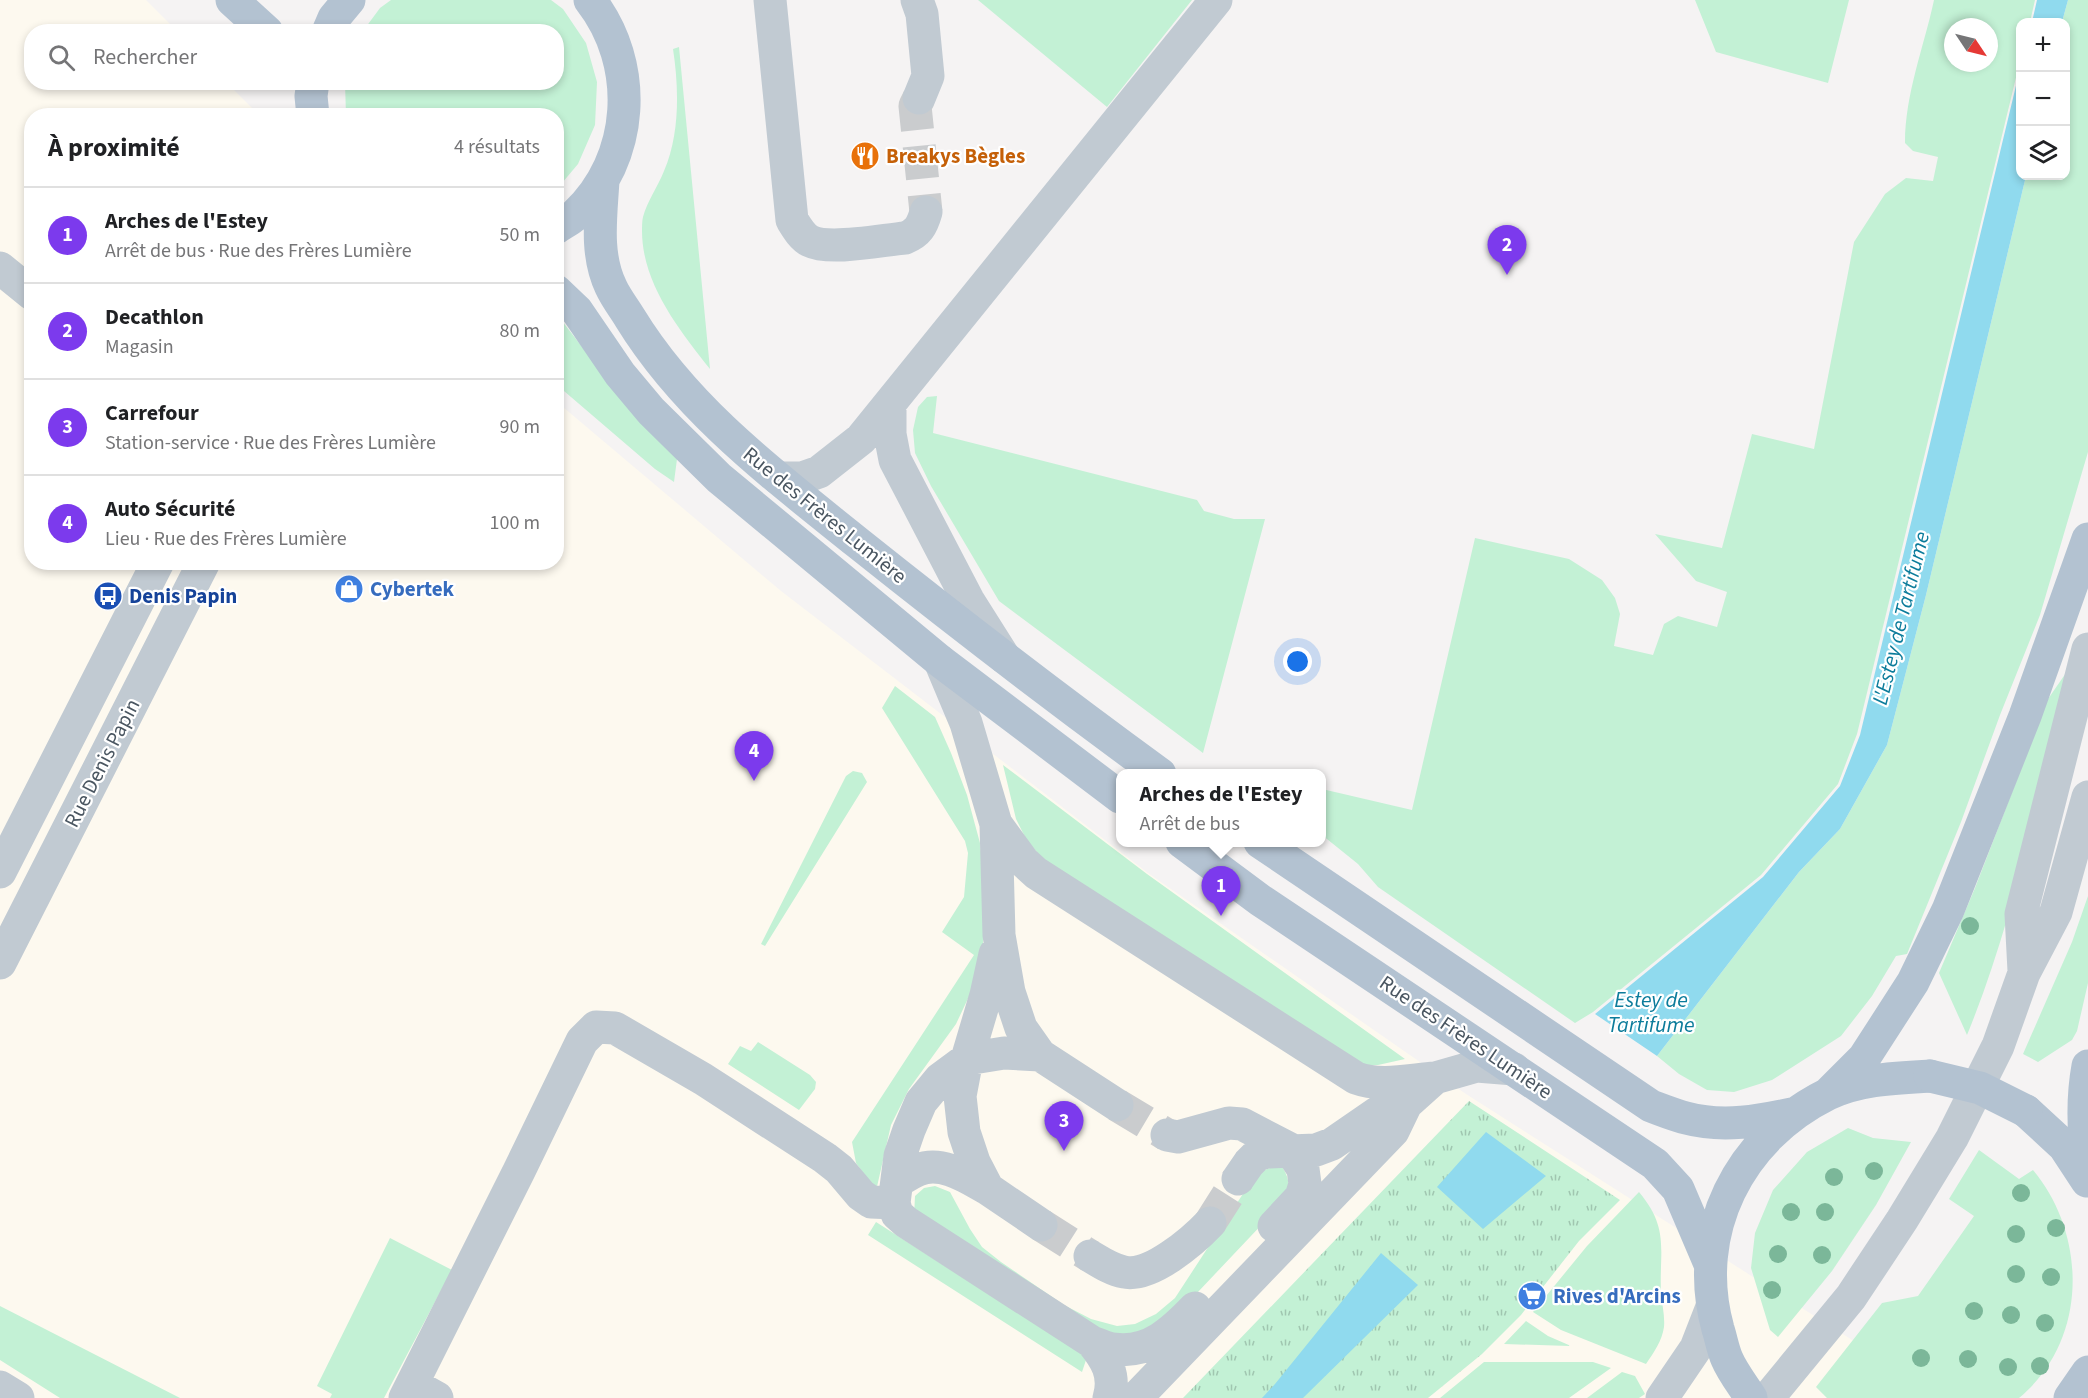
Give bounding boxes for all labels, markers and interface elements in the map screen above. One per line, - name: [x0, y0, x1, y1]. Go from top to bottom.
- north arrow: [1944, 18, 1998, 72]
- map controls: [2016, 18, 2070, 180]
- button: +: [2016, 18, 2070, 72]
- search box: [24, 24, 564, 90]
- icon: search: [45, 41, 78, 74]
- text: Rechercher: [93, 41, 197, 73]
- button: −: [2016, 72, 2070, 126]
- button: layers: [2016, 126, 2070, 180]
- text: À proximité: [48, 129, 180, 166]
- text: 4 résultats: [454, 133, 540, 161]
- restaurant icon: Breakys Bègles: [849, 140, 881, 172]
- place label: Breakys Bègles: [886, 141, 1025, 171]
- text: Arches de l'Estey: [105, 205, 268, 237]
- text: 1: [62, 221, 73, 249]
- text: 50 m: [500, 221, 540, 249]
- pin: 2: [1488, 226, 1526, 275]
- text: Arrêt de bus · Rue des Frères Lumière: [105, 237, 412, 265]
- text: Decathlon: [105, 301, 204, 333]
- text: 2: [62, 317, 73, 345]
- text: 80 m: [500, 317, 540, 345]
- text: Magasin: [105, 333, 174, 361]
- text: Carrefour: [105, 397, 199, 429]
- text: 3: [62, 413, 73, 441]
- text: 90 m: [500, 413, 540, 441]
- text: Station-service · Rue des Frères Lumière: [105, 429, 436, 457]
- street label: Rue des Frères Lumière: [737, 439, 913, 591]
- text: Auto Sécurité: [105, 493, 235, 525]
- text: 4: [62, 509, 73, 537]
- text: 100 m: [490, 509, 540, 537]
- text: Lieu · Rue des Frères Lumière: [105, 525, 347, 553]
- water label: L'Estey de Tartifume: [1864, 528, 1938, 708]
- shop icon: Cybertek: [333, 573, 365, 605]
- place label: Cybertek: [370, 574, 455, 604]
- bus stop icon: Denis Papin: [92, 580, 124, 612]
- place label: Denis Papin: [129, 581, 237, 611]
- your location: [1283, 647, 1312, 676]
- street label: Rue Denis Papin: [57, 693, 147, 833]
- pin: 4: [734, 732, 774, 781]
- popup: [1116, 769, 1326, 847]
- text: Arches de l'Estey: [1140, 778, 1302, 810]
- text: Arrêt de bus: [1140, 810, 1240, 838]
- pin: 1: [1202, 866, 1240, 916]
- street label: Rue des Frères Lumière: [1374, 968, 1558, 1106]
- water label: Estey de Tartifume: [1607, 984, 1695, 1041]
- pin: 3: [1044, 1102, 1084, 1151]
- supermarket icon: Rives d'Arcins: [1516, 1280, 1548, 1312]
- place label: Rives d'Arcins: [1553, 1281, 1681, 1311]

